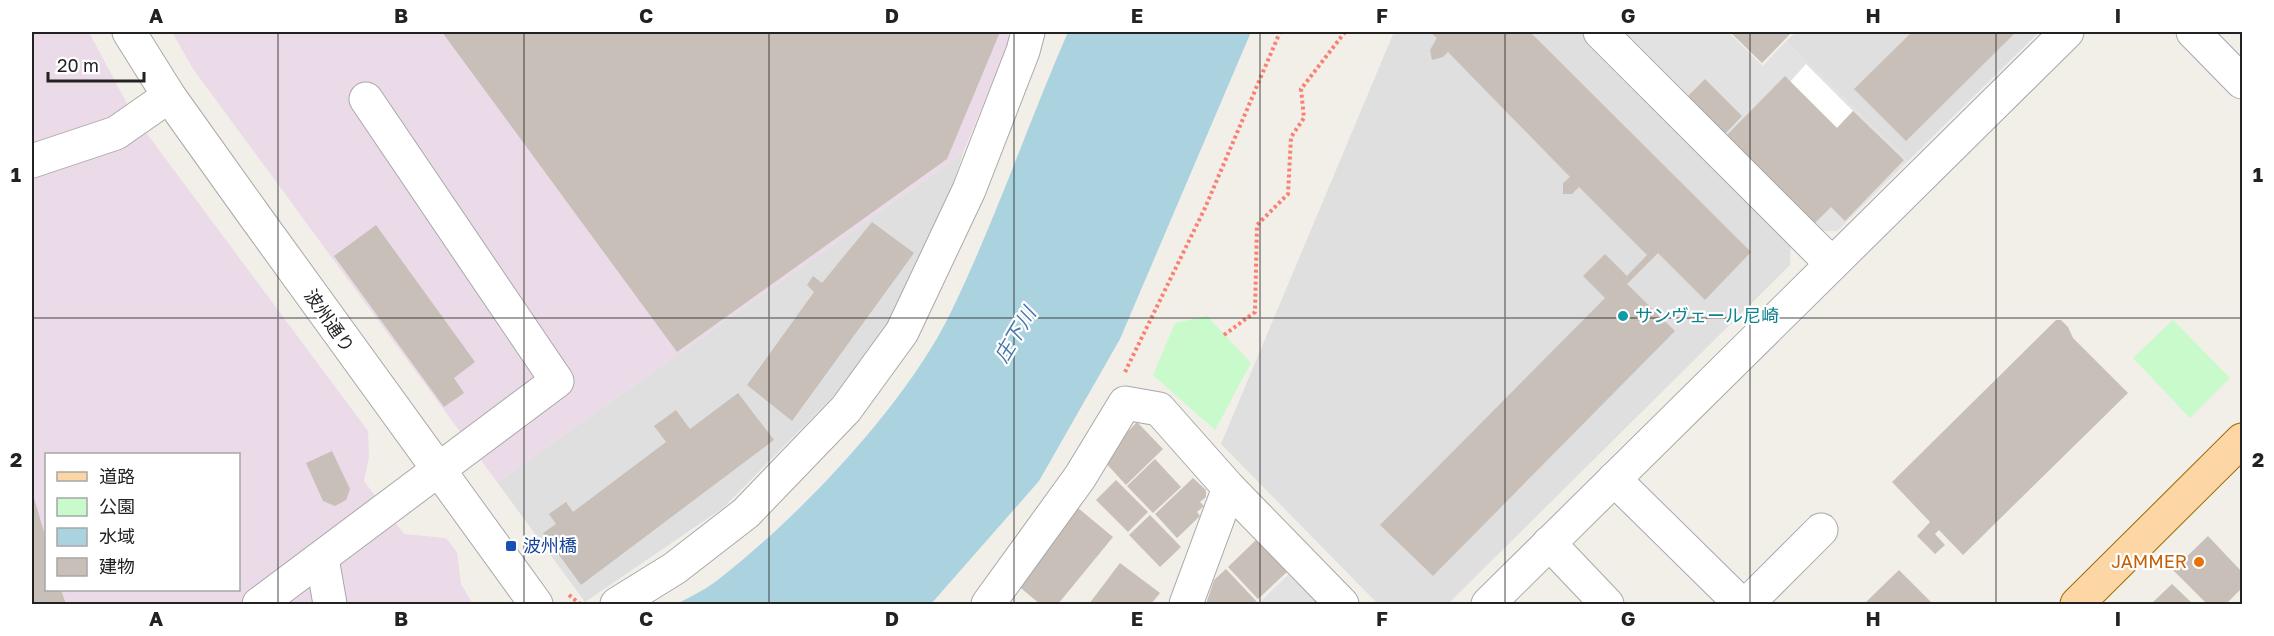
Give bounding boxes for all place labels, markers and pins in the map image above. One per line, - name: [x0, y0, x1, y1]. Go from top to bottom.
- place label: サンヴェール尼崎: [1635, 304, 1779, 326]
- marker: サンヴェール尼崎: [1616, 309, 1630, 323]
- place label: 波州橋: [523, 534, 577, 556]
- marker: 波州橋: [504, 539, 518, 553]
- place label: JAMMER: [2111, 550, 2187, 572]
- marker: JAMMER: [2192, 555, 2206, 569]

